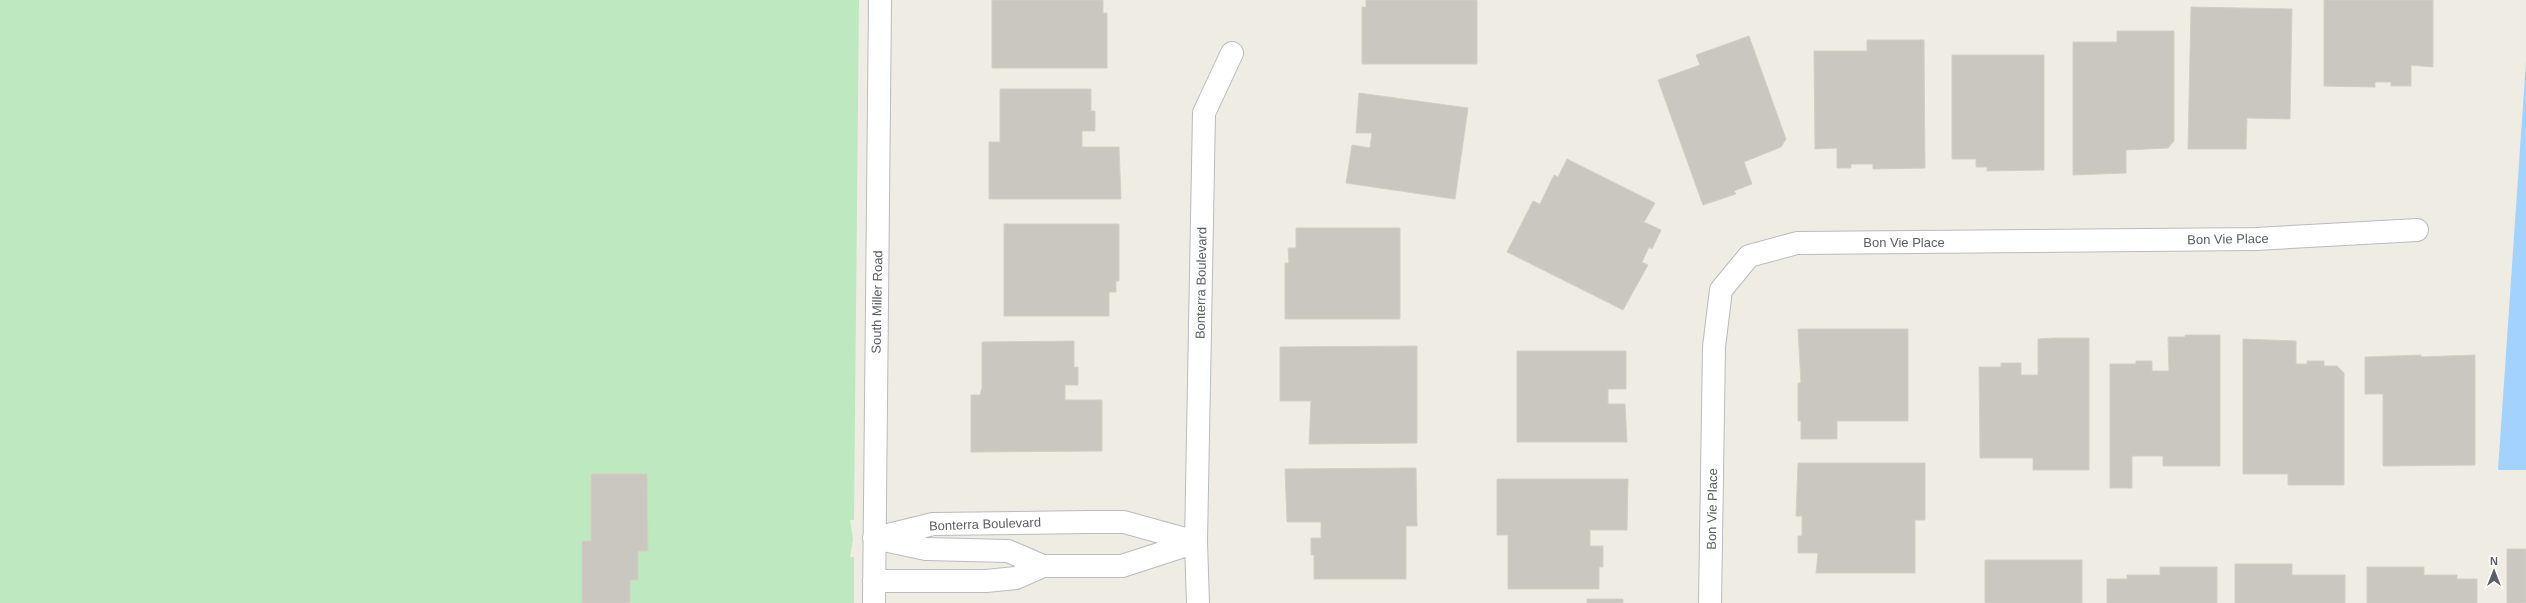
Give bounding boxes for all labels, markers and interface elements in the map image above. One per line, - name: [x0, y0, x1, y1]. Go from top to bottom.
- street label: Bonterra Boulevard: [1193, 227, 1209, 339]
- street label: Bon Vie Place: [2187, 231, 2269, 247]
- street label: Bon Vie Place: [1863, 235, 1945, 250]
- street label: South Miller Road: [869, 250, 885, 354]
- street label: Bon Vie Place: [1704, 468, 1720, 550]
- street label: Bonterra Boulevard: [929, 515, 1041, 533]
- north arrow: [2474, 551, 2514, 591]
- text: N: [2490, 555, 2498, 567]

